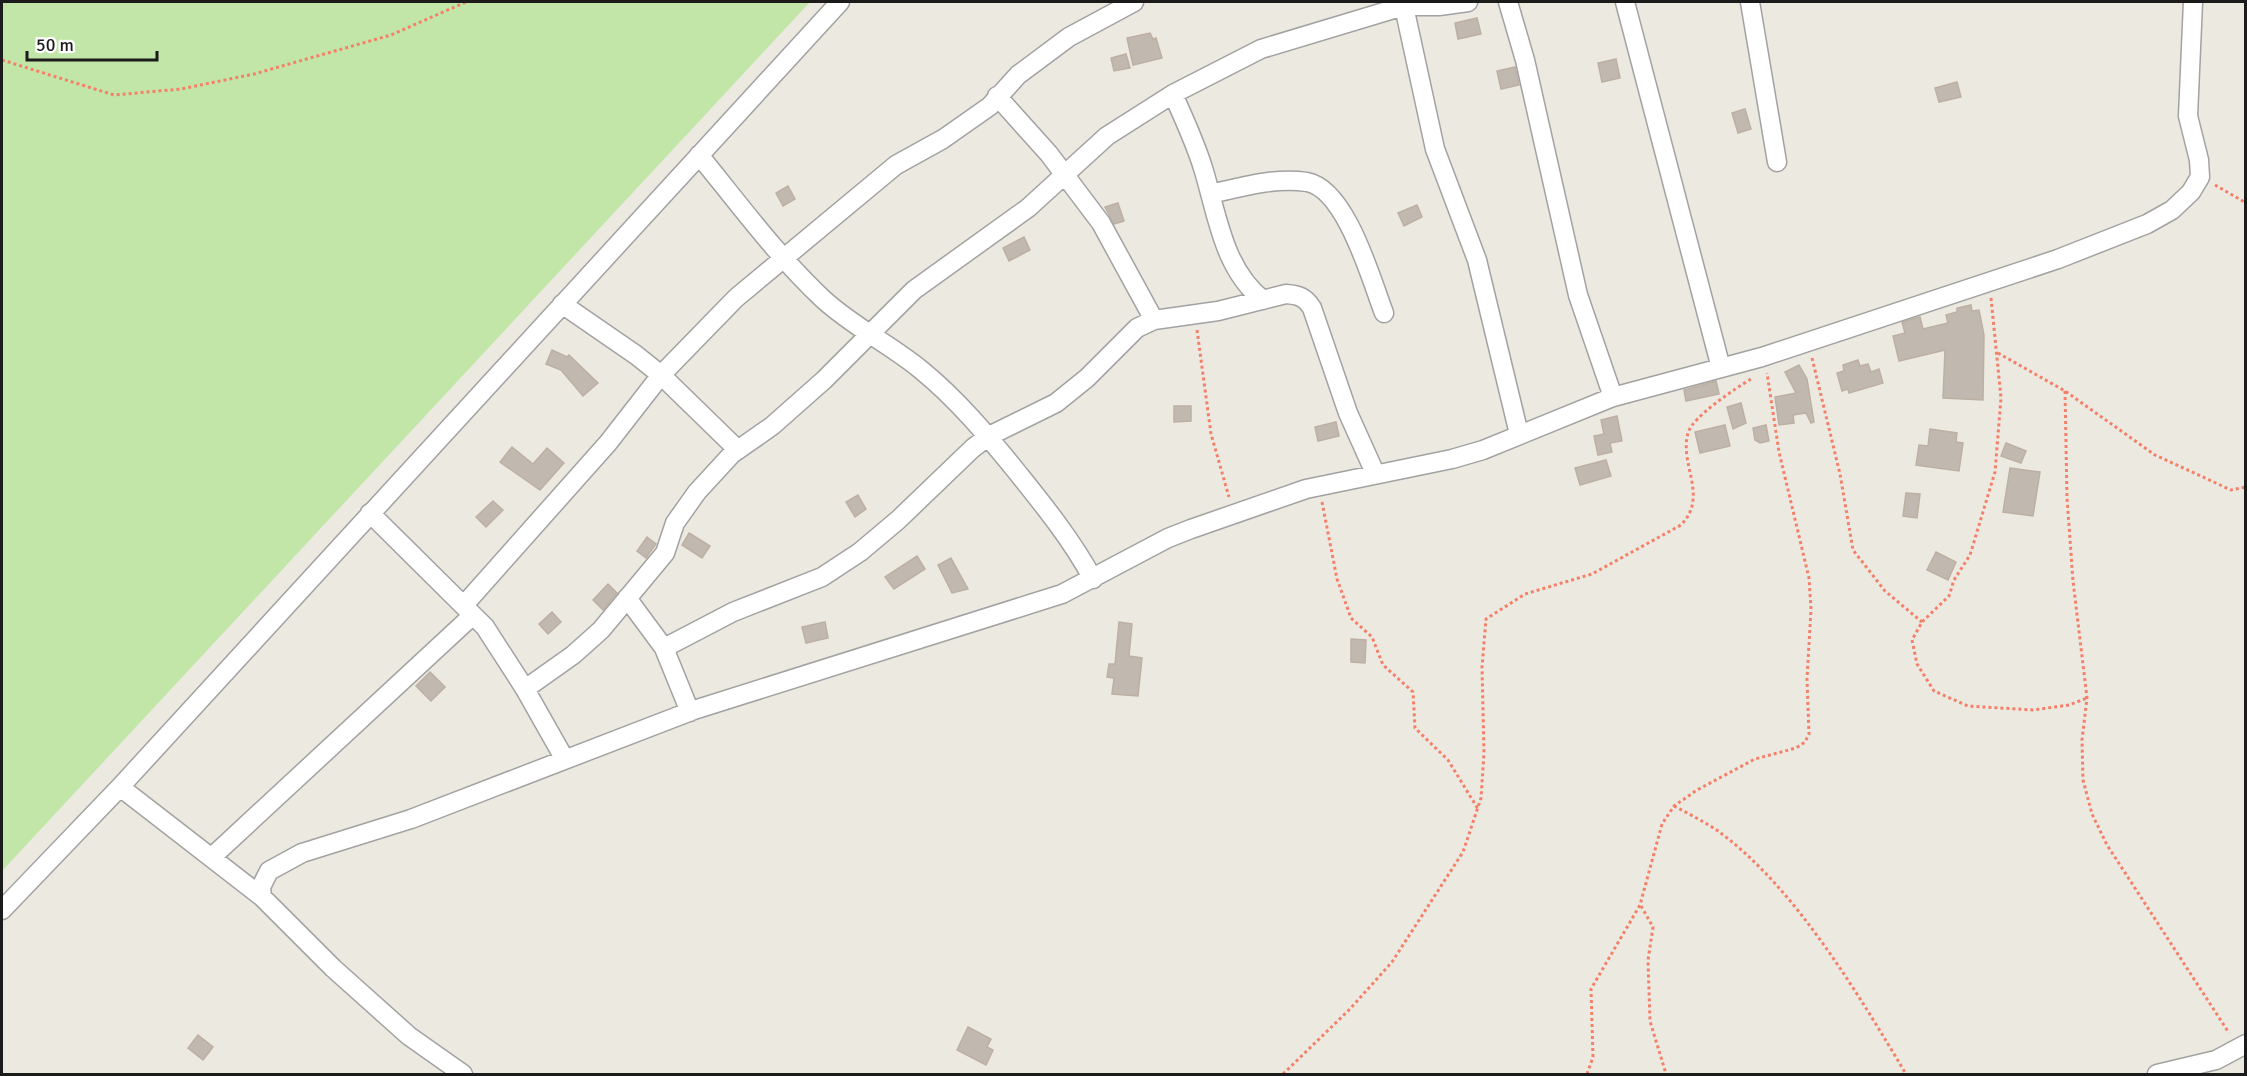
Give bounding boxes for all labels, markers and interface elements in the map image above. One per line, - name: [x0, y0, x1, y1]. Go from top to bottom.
- scale bar: [27, 24, 158, 62]
- text: 50 m: [36, 34, 74, 56]

